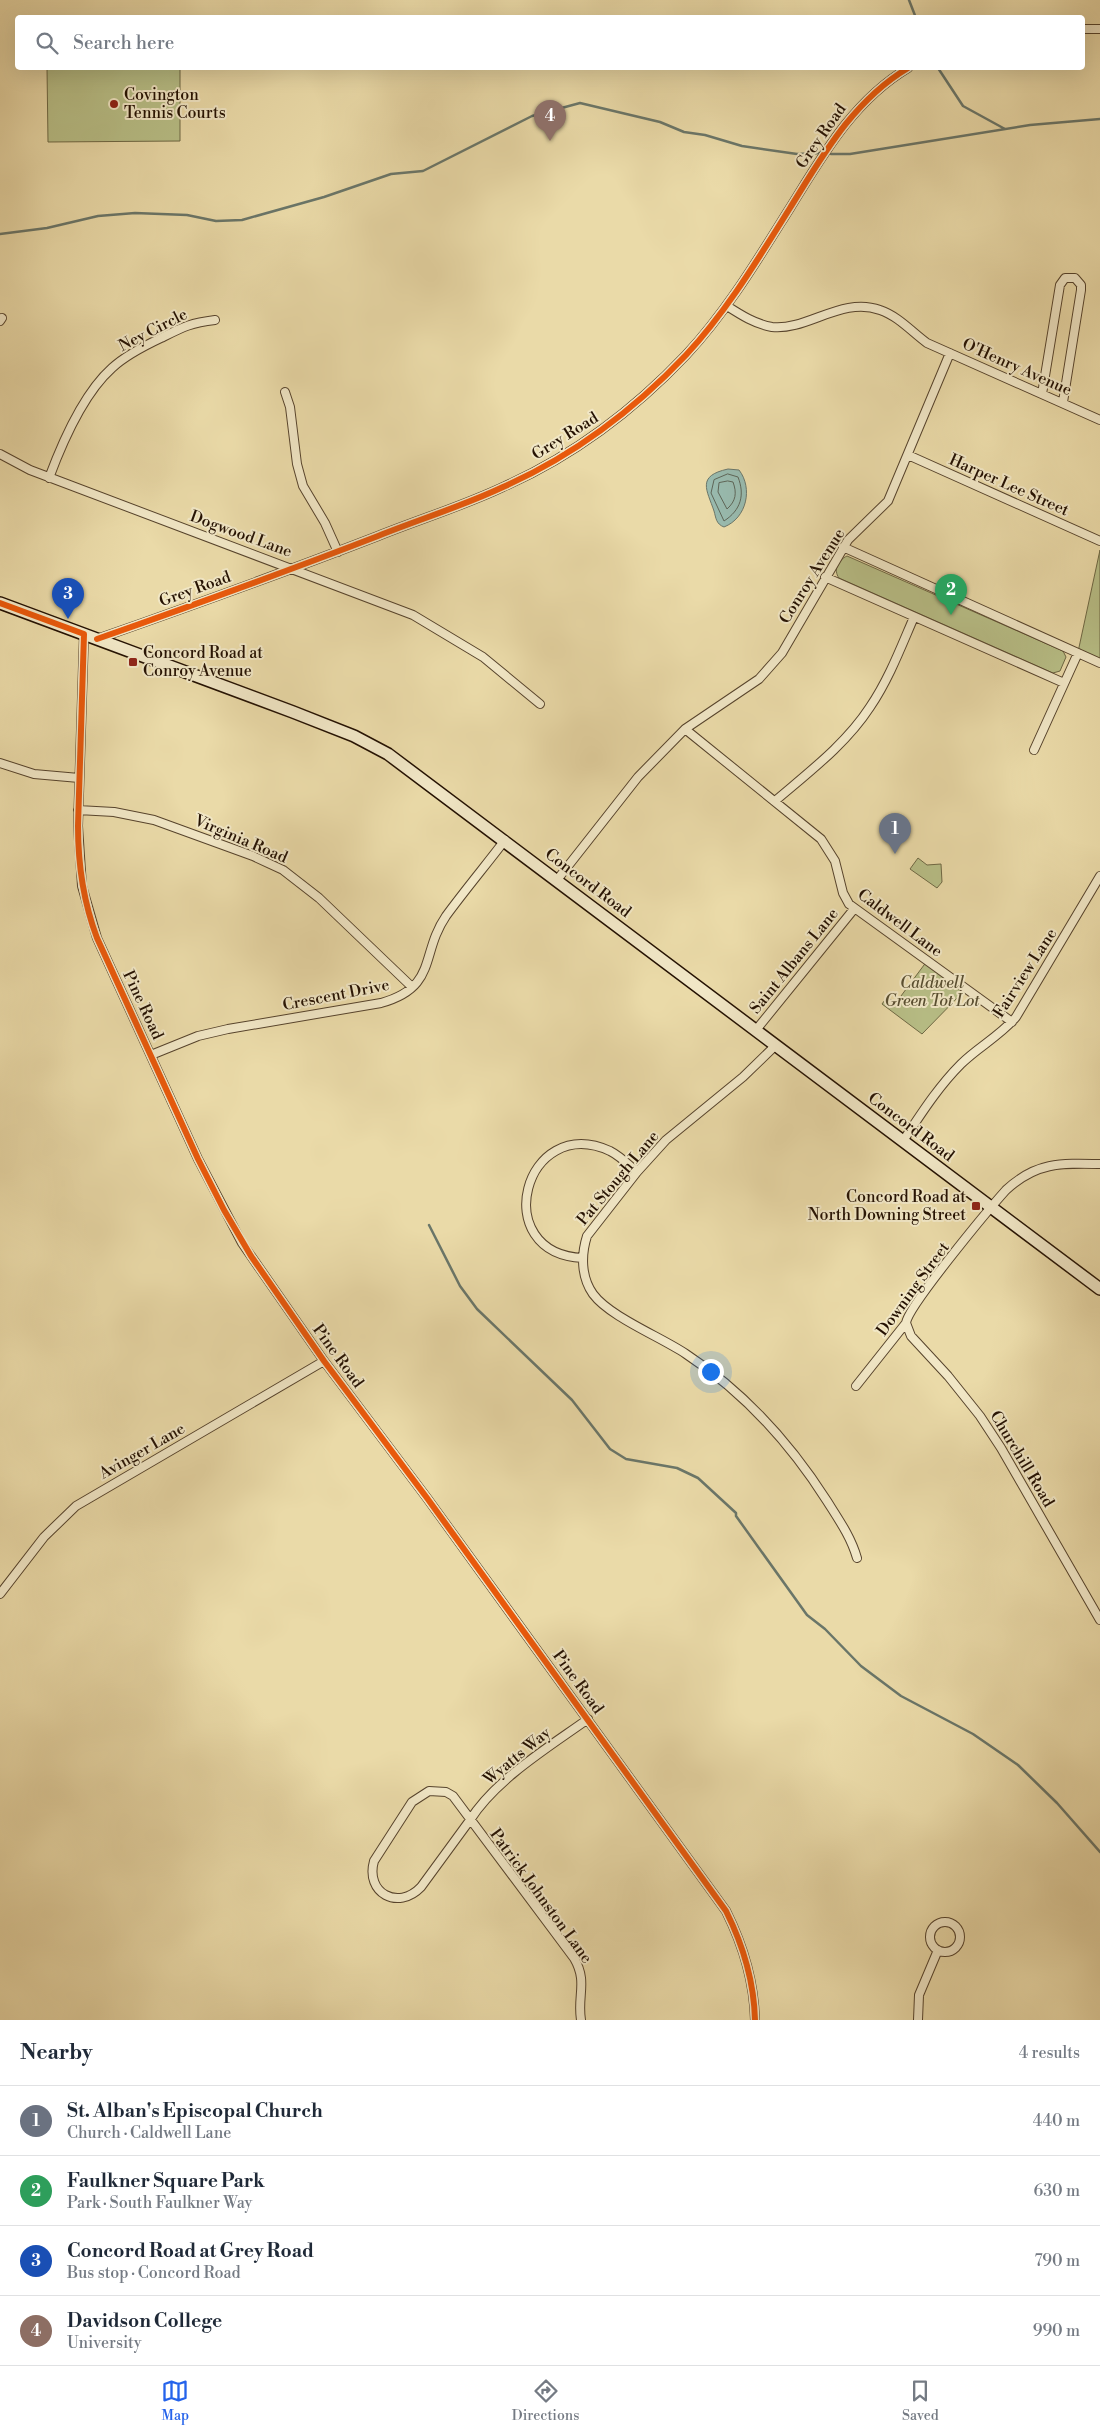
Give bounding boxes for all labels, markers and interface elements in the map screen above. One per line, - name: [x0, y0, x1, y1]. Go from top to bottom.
- search box: [15, 15, 1085, 70]
- icon: search: [33, 29, 61, 57]
- text: Search here: [73, 31, 174, 55]
- place label: Covington Tennis Courts: [124, 85, 226, 123]
- marker: Covington Tennis Courts: [108, 98, 120, 110]
- pin: 4: [534, 100, 566, 141]
- street label: Grey Road: [791, 100, 851, 172]
- street label: Ney Circle: [115, 304, 191, 356]
- street label: O'Henry Avenue: [959, 334, 1075, 400]
- street label: Grey Road: [528, 408, 602, 464]
- street label: Harper Lee Street: [946, 450, 1072, 521]
- street label: Dogwood Lane: [187, 506, 295, 562]
- street label: Conroy Avenue: [775, 525, 849, 627]
- street label: Grey Road: [156, 567, 234, 611]
- pin: 2: [935, 574, 967, 615]
- pin: 3: [52, 578, 84, 619]
- place label: Concord Road at Conroy Avenue: [143, 643, 263, 681]
- marker: Concord Road at Conroy Avenue: [127, 656, 139, 668]
- street label: Virginia Road: [190, 810, 291, 868]
- pin: 1: [879, 813, 911, 854]
- street label: Concord Road: [541, 844, 635, 922]
- street label: Caldwell Lane: [854, 885, 946, 961]
- street label: Saint Albans Lane: [745, 904, 843, 1018]
- street label: Fairview Lane: [989, 925, 1061, 1021]
- street label: Pine Road: [118, 967, 168, 1043]
- park label: Caldwell Green Tot Lot: [885, 973, 980, 1011]
- street label: Crescent Drive: [281, 975, 391, 1015]
- street label: Concord Road: [864, 1088, 958, 1166]
- street label: Pat Stough Lane: [573, 1127, 663, 1229]
- place label: Concord Road at North Downing Street: [808, 1187, 966, 1225]
- marker: Concord Road at North Downing Street: [970, 1200, 982, 1212]
- street label: Downing Street: [872, 1238, 954, 1340]
- street label: Pine Road: [308, 1320, 368, 1392]
- your location: [698, 1359, 724, 1385]
- street label: Churchill Road: [985, 1407, 1059, 1511]
- street label: Avinger Lane: [95, 1418, 188, 1484]
- street label: Pine Road: [548, 1646, 608, 1718]
- street label: Wyatts Way: [479, 1723, 555, 1790]
- street label: Patrick Johnston Lane: [485, 1825, 597, 1967]
- text: Nearby: [20, 2040, 93, 2066]
- text: 4 results: [1019, 2043, 1080, 2063]
- text: St. Alban's Episcopal Church: [67, 2099, 323, 2123]
- text: 1: [32, 2111, 40, 2131]
- text: 440 m: [1033, 2111, 1080, 2131]
- text: Church · Caldwell Lane: [67, 2123, 231, 2143]
- text: Faulkner Square Park: [67, 2169, 265, 2193]
- text: 2: [31, 2181, 41, 2201]
- text: 630 m: [1034, 2181, 1080, 2201]
- text: Park · South Faulkner Way: [67, 2193, 252, 2213]
- text: Concord Road at Grey Road: [67, 2239, 314, 2263]
- text: 3: [31, 2251, 41, 2271]
- text: 790 m: [1035, 2251, 1080, 2271]
- text: Bus stop · Concord Road: [67, 2263, 241, 2283]
- text: Davidson College: [67, 2309, 222, 2333]
- text: 4: [31, 2321, 41, 2341]
- text: 990 m: [1033, 2321, 1080, 2341]
- text: University: [67, 2333, 141, 2353]
- tab: Map: [161, 2377, 189, 2425]
- tab: Directions: [512, 2377, 579, 2425]
- tab: Saved: [902, 2377, 939, 2425]

